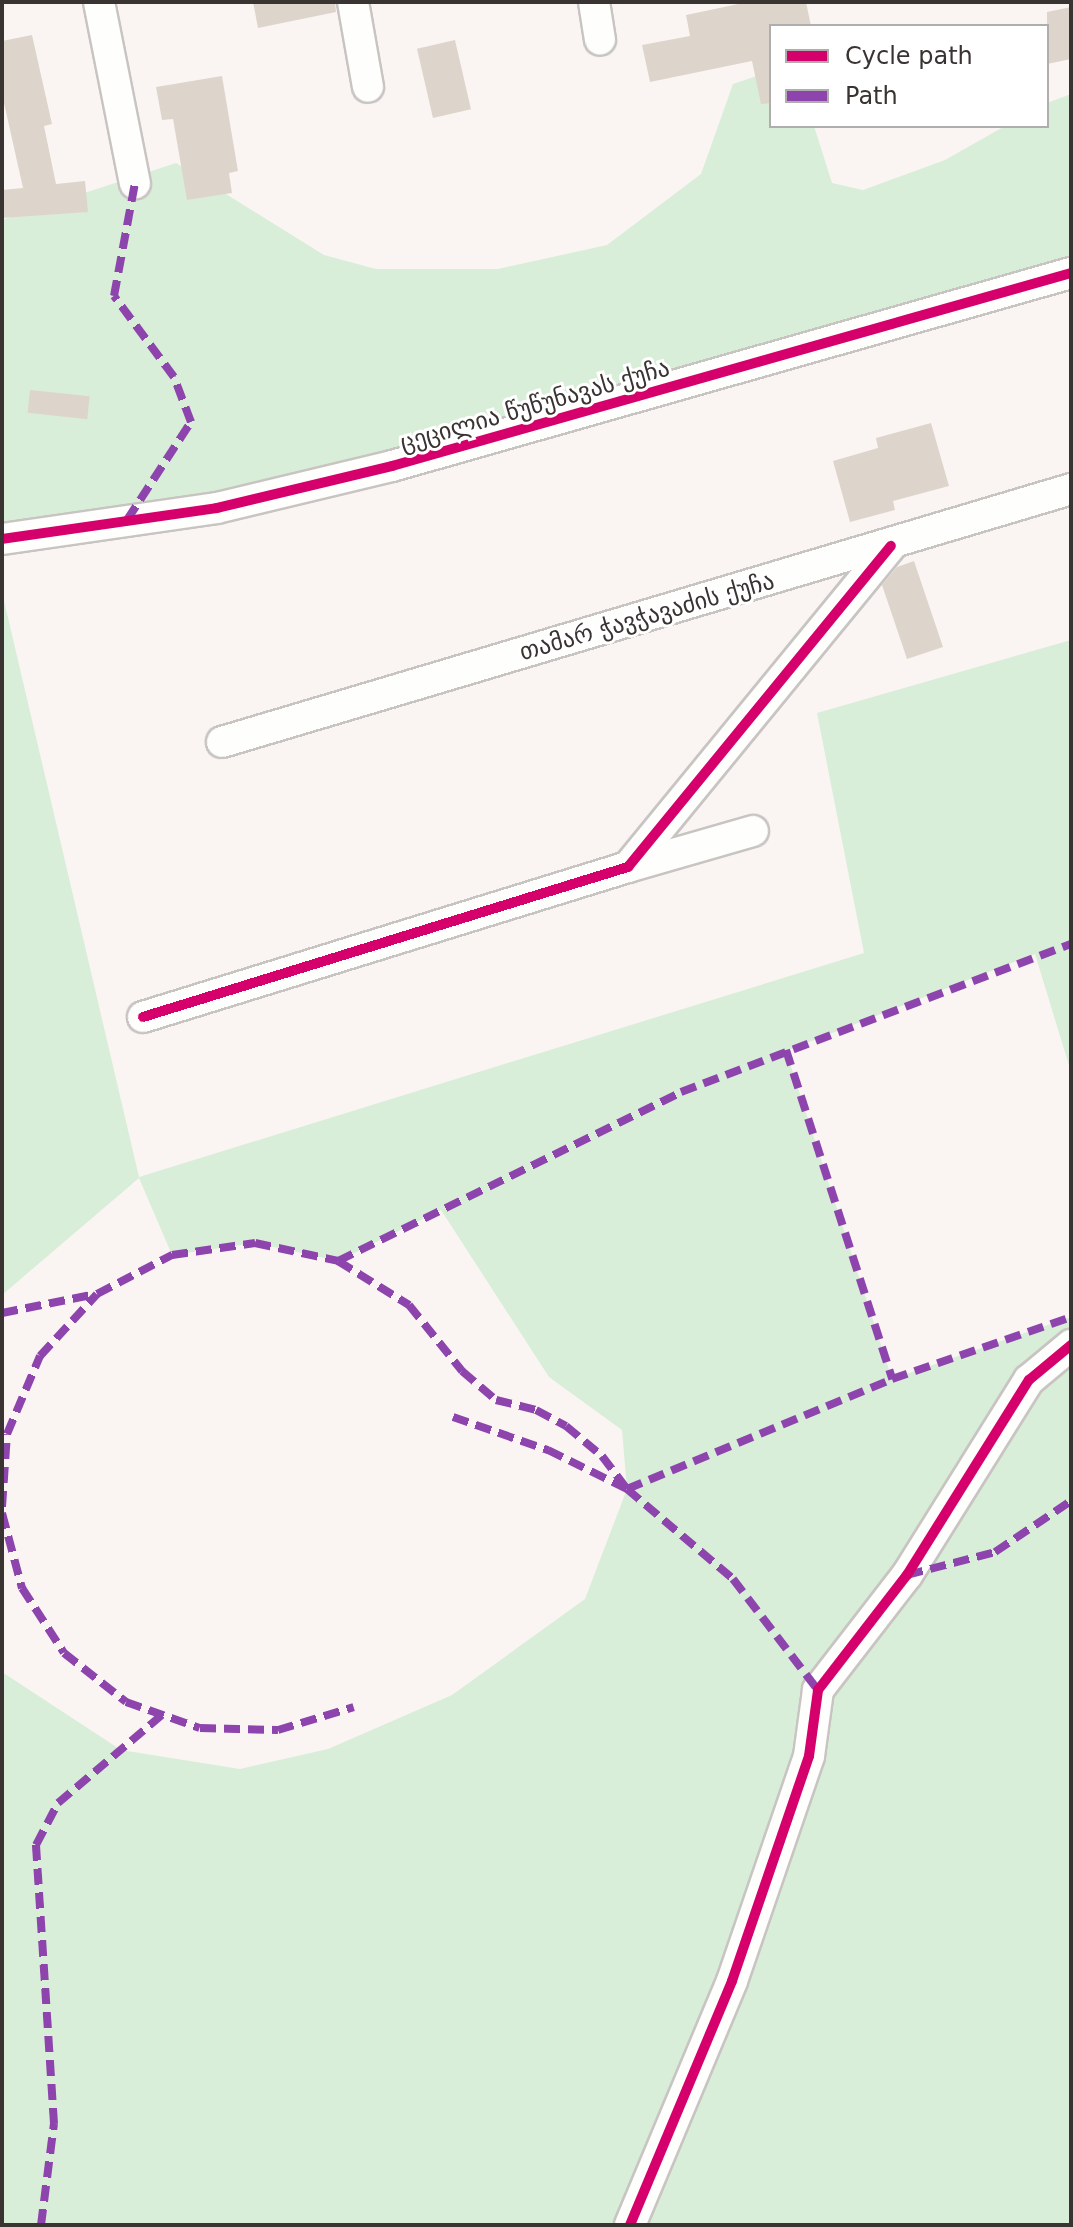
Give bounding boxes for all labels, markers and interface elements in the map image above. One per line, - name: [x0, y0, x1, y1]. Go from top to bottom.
- legend: [769, 24, 1049, 128]
- text: Cycle path: [845, 42, 973, 70]
- text: Path: [845, 82, 898, 110]
- street label: ცეცილია წუწუნავას ქუჩა: [397, 354, 673, 458]
- street label: თამარ ჭავჭავაძის ქუჩა: [516, 567, 778, 667]

